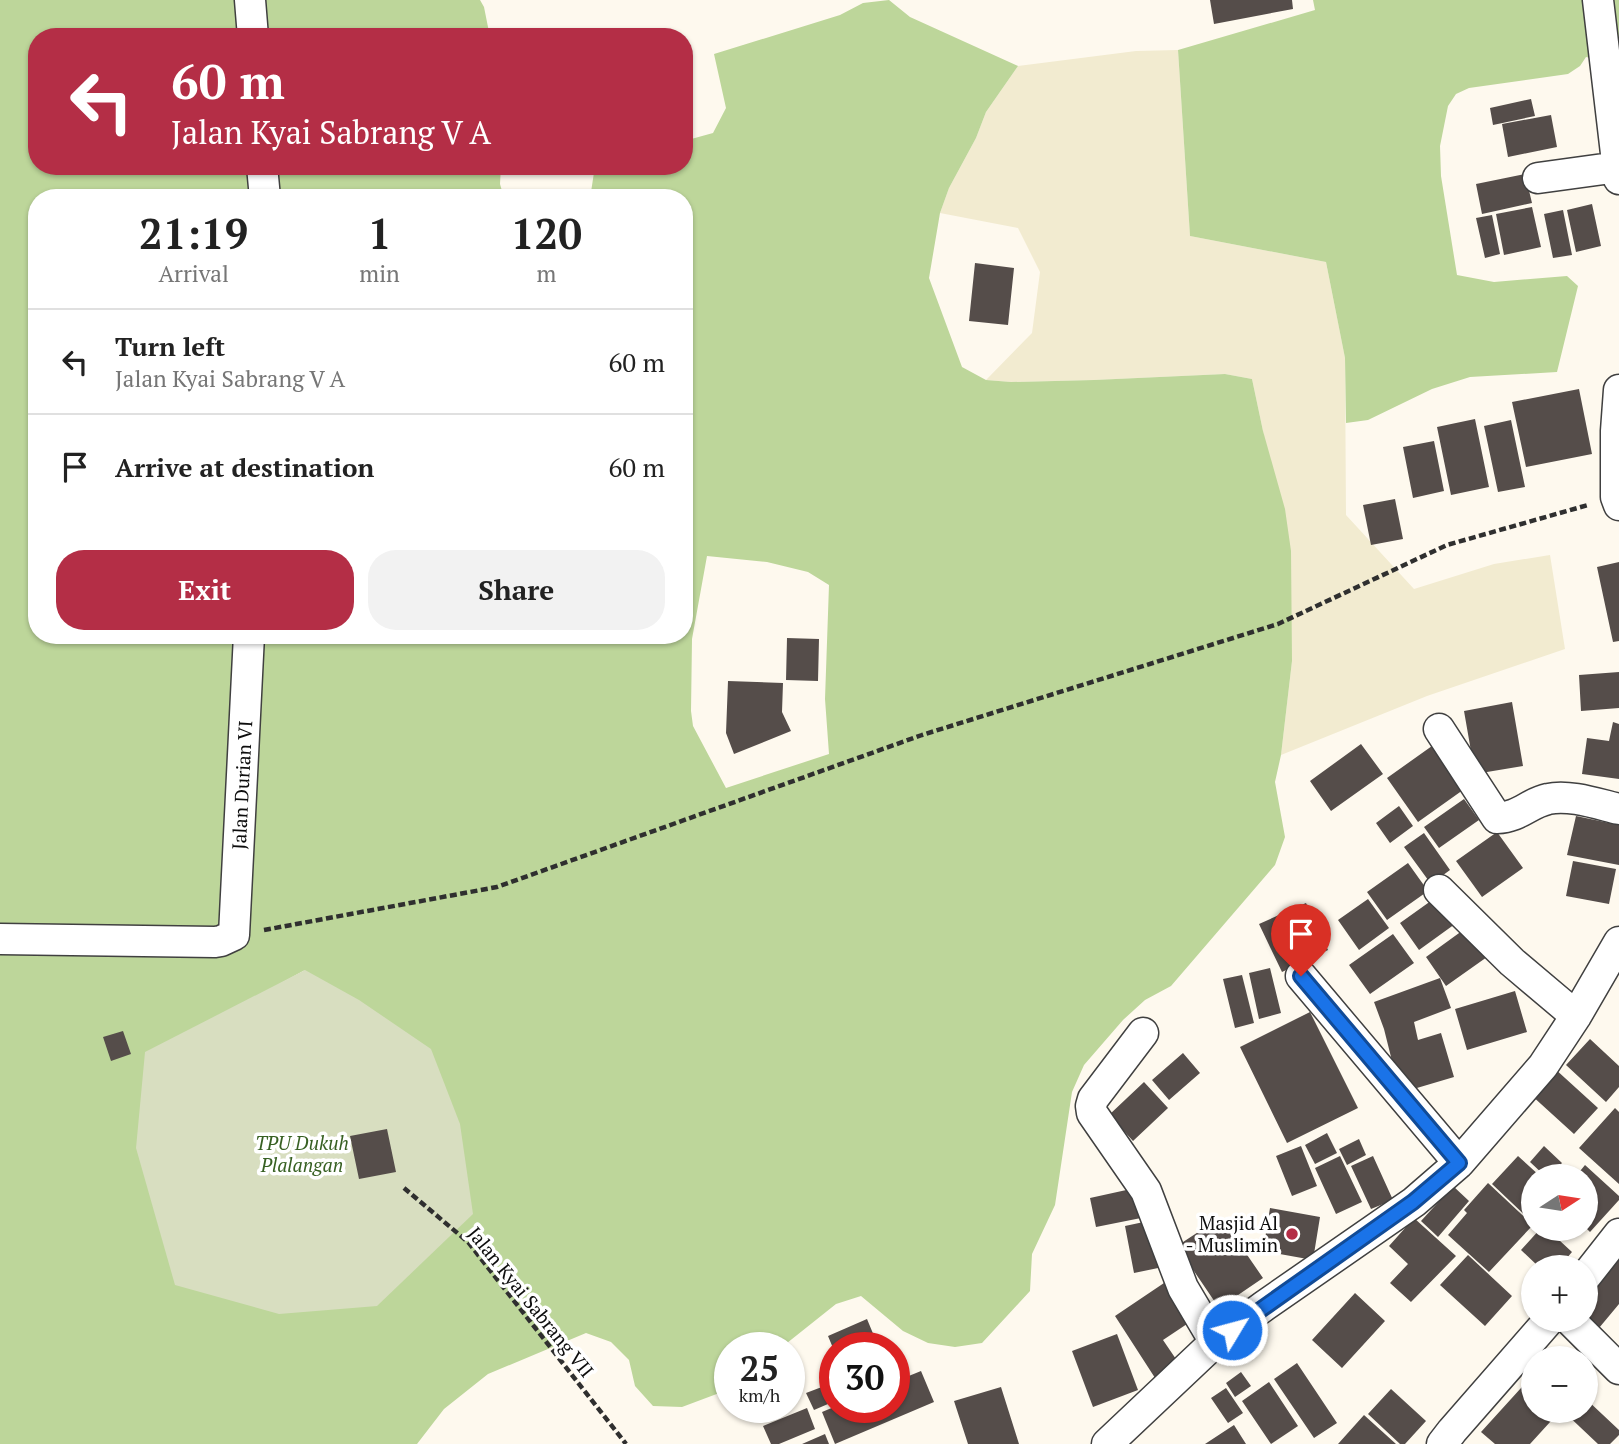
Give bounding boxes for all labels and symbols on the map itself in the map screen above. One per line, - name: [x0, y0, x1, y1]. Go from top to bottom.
- street label: Jalan Durian VI: [226, 720, 257, 850]
- pin: [1271, 904, 1331, 976]
- park label: TPU Dukuh Plalangan: [255, 1130, 349, 1177]
- north arrow: [1521, 1164, 1598, 1241]
- place label: Masjid Al - Muslimin: [1186, 1210, 1278, 1257]
- street label: Jalan Kyai Sabrang VII: [463, 1221, 600, 1382]
- marker: Masjid Al - Muslimin: [1284, 1226, 1300, 1242]
- position arrow: [1195, 1293, 1269, 1367]
- speed limit sign: 30: [819, 1332, 910, 1423]

